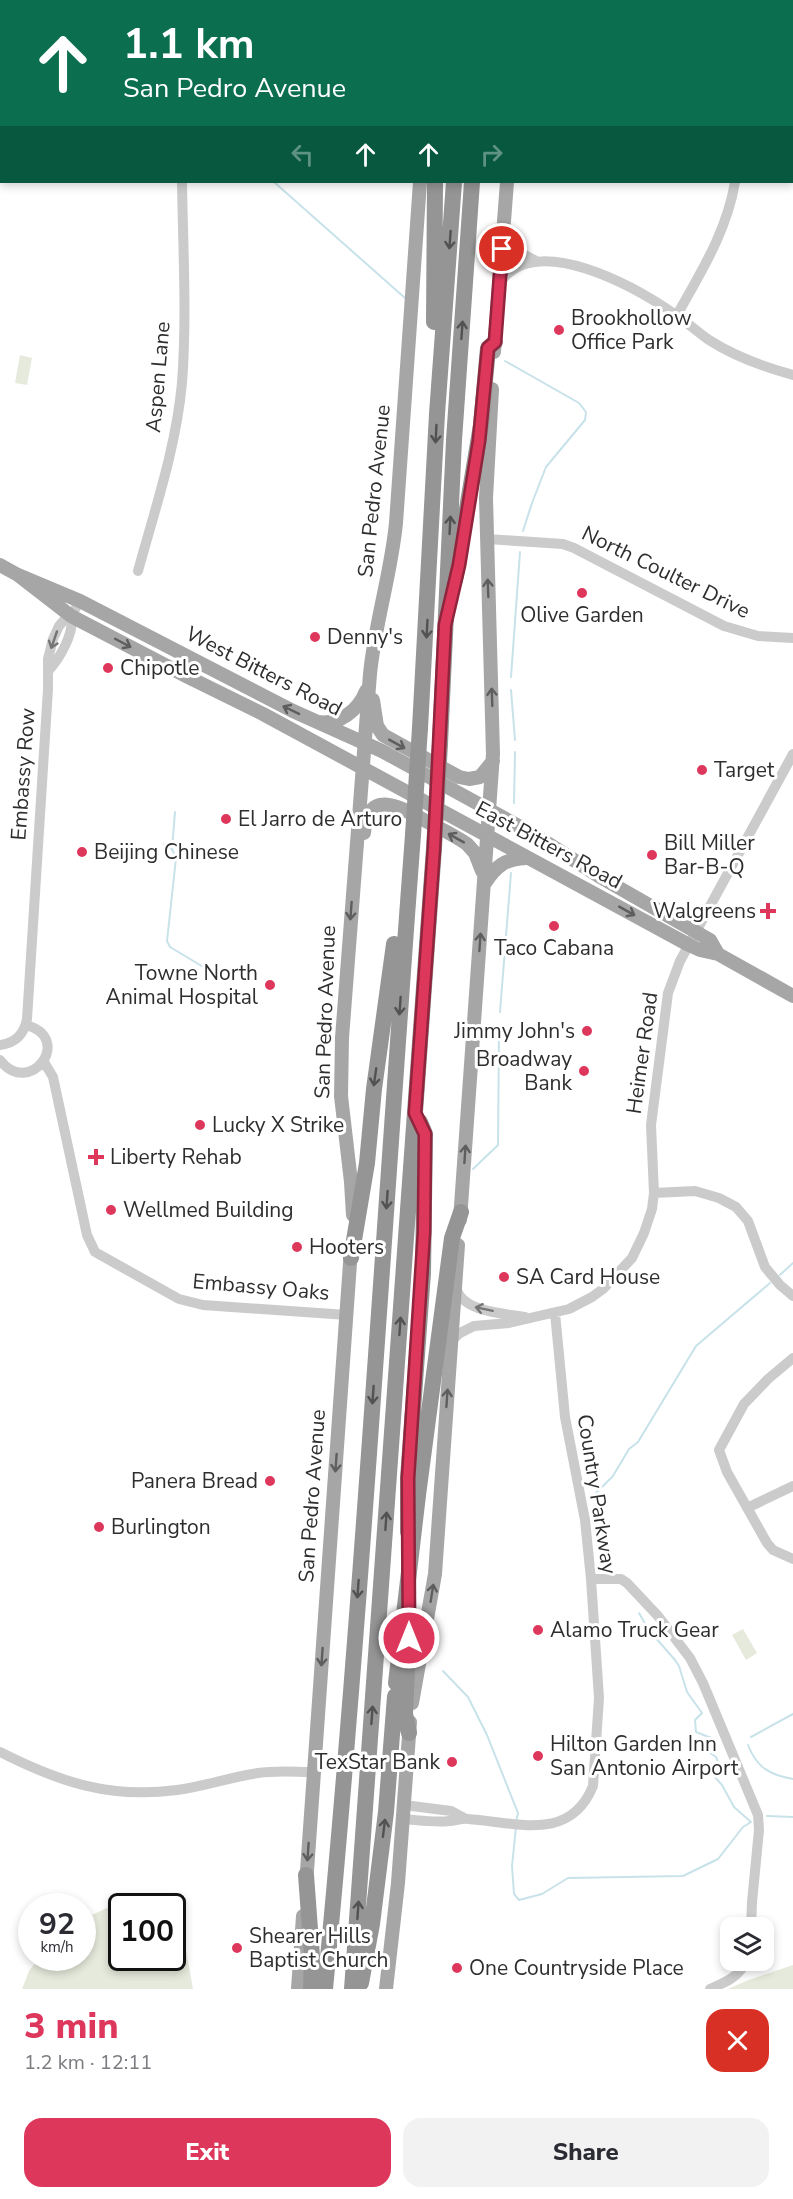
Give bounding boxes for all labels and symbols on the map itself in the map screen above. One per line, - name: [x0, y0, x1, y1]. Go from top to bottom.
- pin: [476, 223, 527, 274]
- one-way arrow: [444, 229, 455, 249]
- place label: Brookhollow Office Park: [571, 304, 692, 356]
- street label: Aspen Lane: [139, 320, 177, 434]
- one-way arrow: [456, 321, 467, 341]
- marker: Brookhollow Office Park: [552, 323, 566, 337]
- street label: San Pedro Avenue: [351, 403, 397, 579]
- one-way arrow: [431, 424, 442, 444]
- one-way arrow: [444, 515, 455, 535]
- street label: North Coulter Drive: [577, 519, 755, 625]
- one-way arrow: [483, 578, 494, 598]
- marker: Olive Garden: [575, 586, 589, 600]
- place label: Olive Garden: [520, 601, 644, 629]
- street label: West Bitters Road: [181, 619, 347, 723]
- one-way arrow: [421, 619, 432, 639]
- place label: Denny's: [327, 623, 403, 651]
- one-way arrow: [48, 630, 59, 648]
- marker: Denny's: [308, 630, 322, 644]
- one-way arrow: [114, 637, 131, 649]
- place label: Chipotle: [120, 654, 199, 682]
- marker: Chipotle: [101, 661, 115, 675]
- one-way arrow: [486, 688, 497, 708]
- one-way arrow: [283, 704, 301, 715]
- street label: Embassy Row: [4, 706, 42, 841]
- one-way arrow: [388, 738, 405, 750]
- place label: Target: [714, 756, 775, 784]
- marker: Target: [695, 763, 709, 777]
- street label: East Bitters Road: [471, 795, 627, 895]
- place label: El Jarro de Arturo: [238, 805, 402, 833]
- marker: El Jarro de Arturo: [219, 812, 233, 826]
- place label: Bill Miller Bar-B-Q: [664, 829, 755, 881]
- one-way arrow: [448, 832, 465, 844]
- place label: Beijing Chinese: [94, 838, 239, 866]
- marker: Beijing Chinese: [75, 845, 89, 859]
- marker: Bill Miller Bar-B-Q: [645, 848, 659, 862]
- place label: Walgreens: [653, 897, 756, 925]
- one-way arrow: [345, 901, 356, 920]
- marker: Walgreens: [761, 904, 775, 918]
- one-way arrow: [618, 905, 635, 917]
- marker: Taco Cabana: [547, 919, 561, 933]
- street label: San Pedro Avenue: [308, 925, 342, 1099]
- one-way arrow: [475, 932, 486, 952]
- place label: Taco Cabana: [494, 934, 614, 962]
- place label: Towne North Animal Hospital: [106, 959, 259, 1011]
- marker: Towne North Animal Hospital: [263, 978, 277, 992]
- street label: Heimer Road: [620, 990, 664, 1116]
- one-way arrow: [394, 995, 405, 1015]
- place label: Jimmy John's: [453, 1017, 575, 1045]
- marker: Jimmy John's: [580, 1024, 594, 1038]
- place label: Broadway Bank: [476, 1045, 572, 1097]
- marker: Broadway Bank: [577, 1064, 591, 1078]
- one-way arrow: [370, 1066, 381, 1086]
- place label: Lucky X Strike: [212, 1111, 344, 1139]
- marker: Lucky X Strike: [193, 1118, 207, 1132]
- place label: Liberty Rehab: [110, 1143, 242, 1171]
- one-way arrow: [459, 1144, 470, 1164]
- marker: Liberty Rehab: [87, 1148, 105, 1166]
- one-way arrow: [381, 1190, 392, 1210]
- place label: Wellmed Building: [123, 1196, 294, 1224]
- marker: Wellmed Building: [104, 1203, 118, 1217]
- place label: Hooters: [309, 1233, 384, 1261]
- marker: Hooters: [290, 1240, 304, 1254]
- place label: SA Card House: [516, 1263, 660, 1291]
- street label: Embassy Oaks: [191, 1267, 331, 1307]
- marker: SA Card House: [497, 1270, 511, 1284]
- one-way arrow: [474, 1303, 494, 1314]
- one-way arrow: [395, 1317, 406, 1337]
- one-way arrow: [367, 1384, 378, 1404]
- one-way arrow: [442, 1389, 453, 1409]
- street label: San Pedro Avenue: [292, 1408, 332, 1584]
- street label: Country Parkway: [571, 1412, 623, 1576]
- one-way arrow: [330, 1452, 341, 1472]
- place label: Panera Bread: [131, 1467, 258, 1495]
- marker: Panera Bread: [263, 1474, 277, 1488]
- one-way arrow: [381, 1511, 392, 1531]
- place label: Burlington: [111, 1513, 211, 1541]
- marker: Burlington: [92, 1520, 106, 1534]
- one-way arrow: [353, 1579, 364, 1599]
- one-way arrow: [426, 1583, 437, 1603]
- position arrow: [377, 1606, 441, 1670]
- place label: Alamo Truck Gear: [550, 1616, 719, 1644]
- marker: Alamo Truck Gear: [531, 1623, 545, 1637]
- one-way arrow: [316, 1647, 327, 1667]
- one-way arrow: [367, 1706, 378, 1726]
- place label: Hilton Garden Inn San Antonio Airport: [550, 1730, 739, 1782]
- place label: TexStar Bank: [315, 1748, 440, 1776]
- marker: Hilton Garden Inn San Antonio Airport: [531, 1749, 545, 1763]
- marker: TexStar Bank: [445, 1755, 459, 1769]
- one-way arrow: [379, 1819, 390, 1839]
- one-way arrow: [302, 1841, 313, 1861]
- speed limit sign: 100: [108, 1893, 186, 1971]
- one-way arrow: [353, 1900, 364, 1920]
- place label: Shearer Hills Baptist Church: [249, 1922, 388, 1974]
- marker: Shearer Hills Baptist Church: [230, 1941, 244, 1955]
- place label: One Countryside Place: [469, 1954, 684, 1982]
- marker: One Countryside Place: [450, 1961, 464, 1975]

